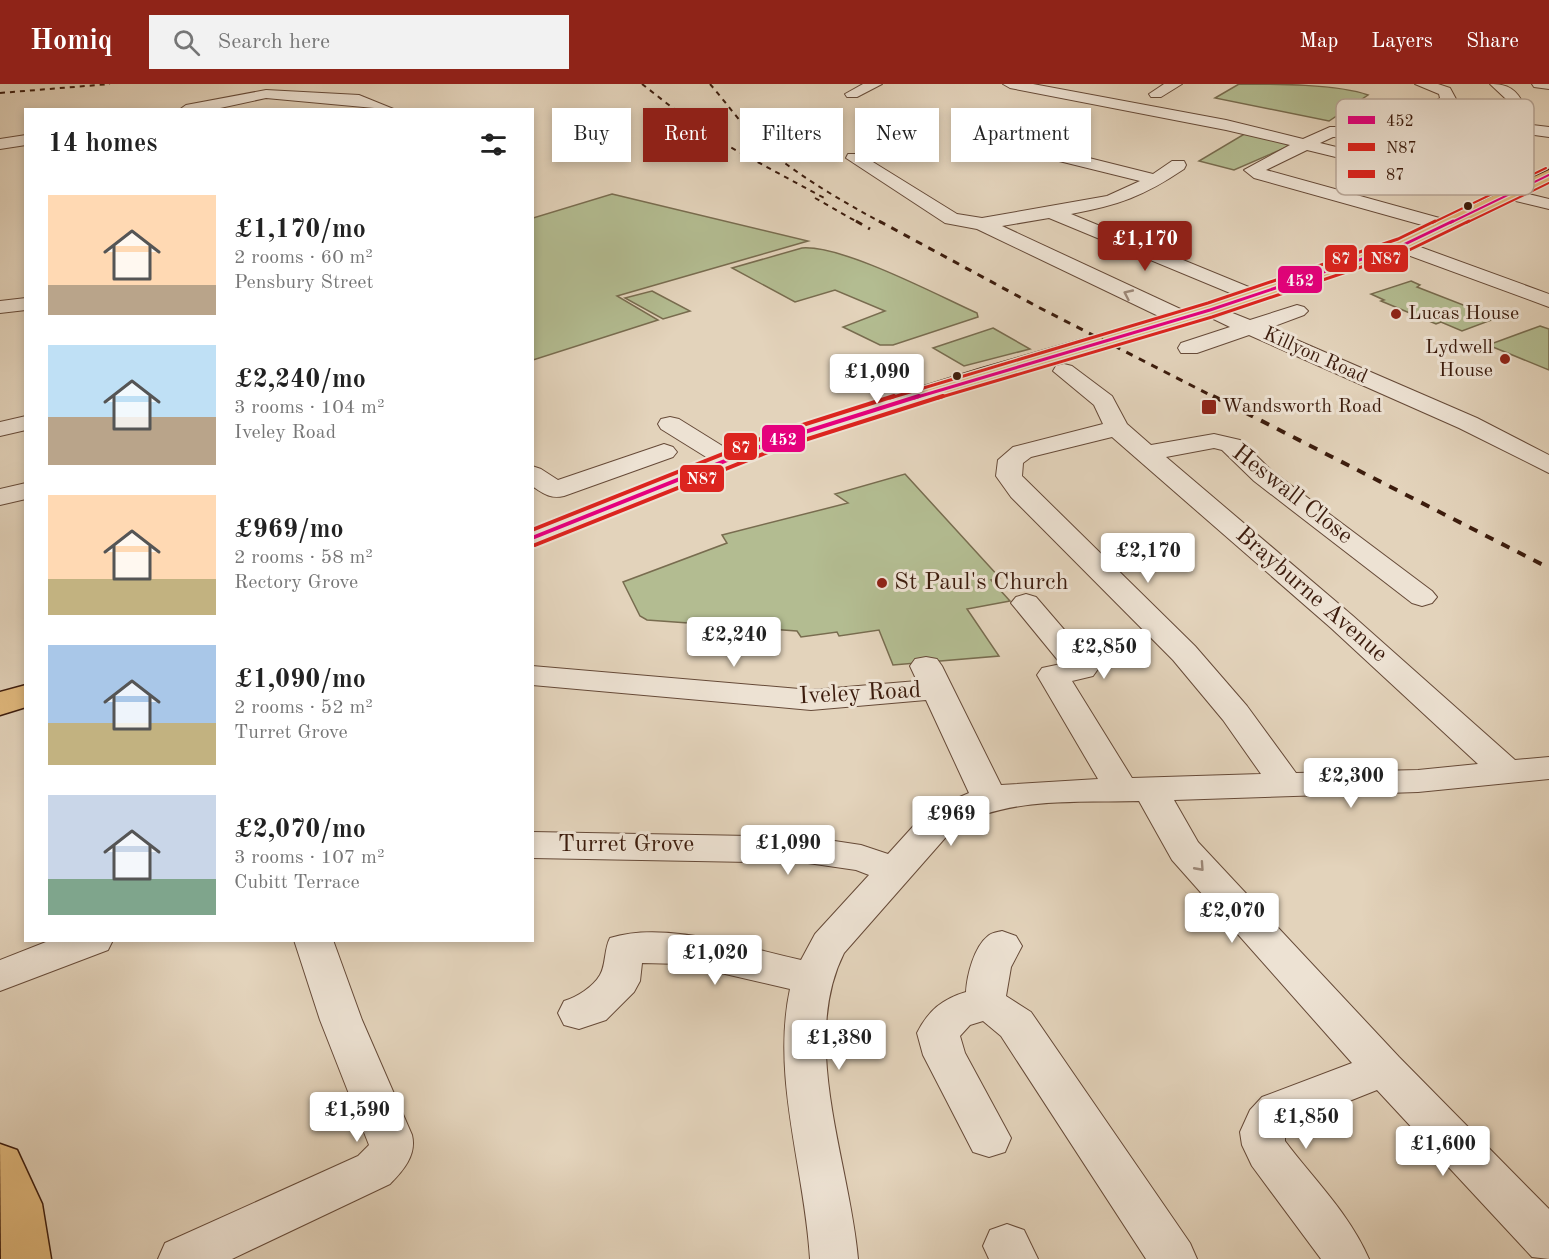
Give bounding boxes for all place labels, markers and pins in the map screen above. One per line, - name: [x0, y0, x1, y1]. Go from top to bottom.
- unlabelled marker: [1462, 200, 1474, 212]
- pin: £1,170: [1096, 221, 1194, 272]
- place label: Lucas House: [1408, 304, 1519, 324]
- marker: Lucas House: [1389, 307, 1403, 321]
- place label: Lydwell House: [1425, 338, 1493, 381]
- marker: Lydwell House: [1498, 352, 1512, 366]
- pin: £1,090: [828, 354, 926, 405]
- unlabelled marker: [951, 370, 963, 382]
- place label: Wandsworth Road: [1222, 397, 1382, 417]
- marker: Wandsworth Road: [1200, 398, 1218, 416]
- pin: £2,170: [1099, 533, 1197, 584]
- place label: St Paul's Church: [894, 571, 1069, 595]
- marker: St Paul's Church: [875, 576, 889, 590]
- pin: £2,240: [685, 617, 783, 668]
- pin: £2,850: [1055, 629, 1153, 680]
- pin: £2,300: [1302, 758, 1400, 809]
- pin: £969: [915, 796, 987, 847]
- pin: £1,090: [739, 825, 837, 876]
- pin: £2,070: [1183, 893, 1281, 944]
- pin: £1,020: [666, 935, 764, 986]
- pin: £1,380: [790, 1020, 888, 1071]
- pin: £1,590: [308, 1092, 406, 1143]
- pin: £1,850: [1257, 1099, 1355, 1150]
- pin: £1,600: [1394, 1126, 1492, 1177]

